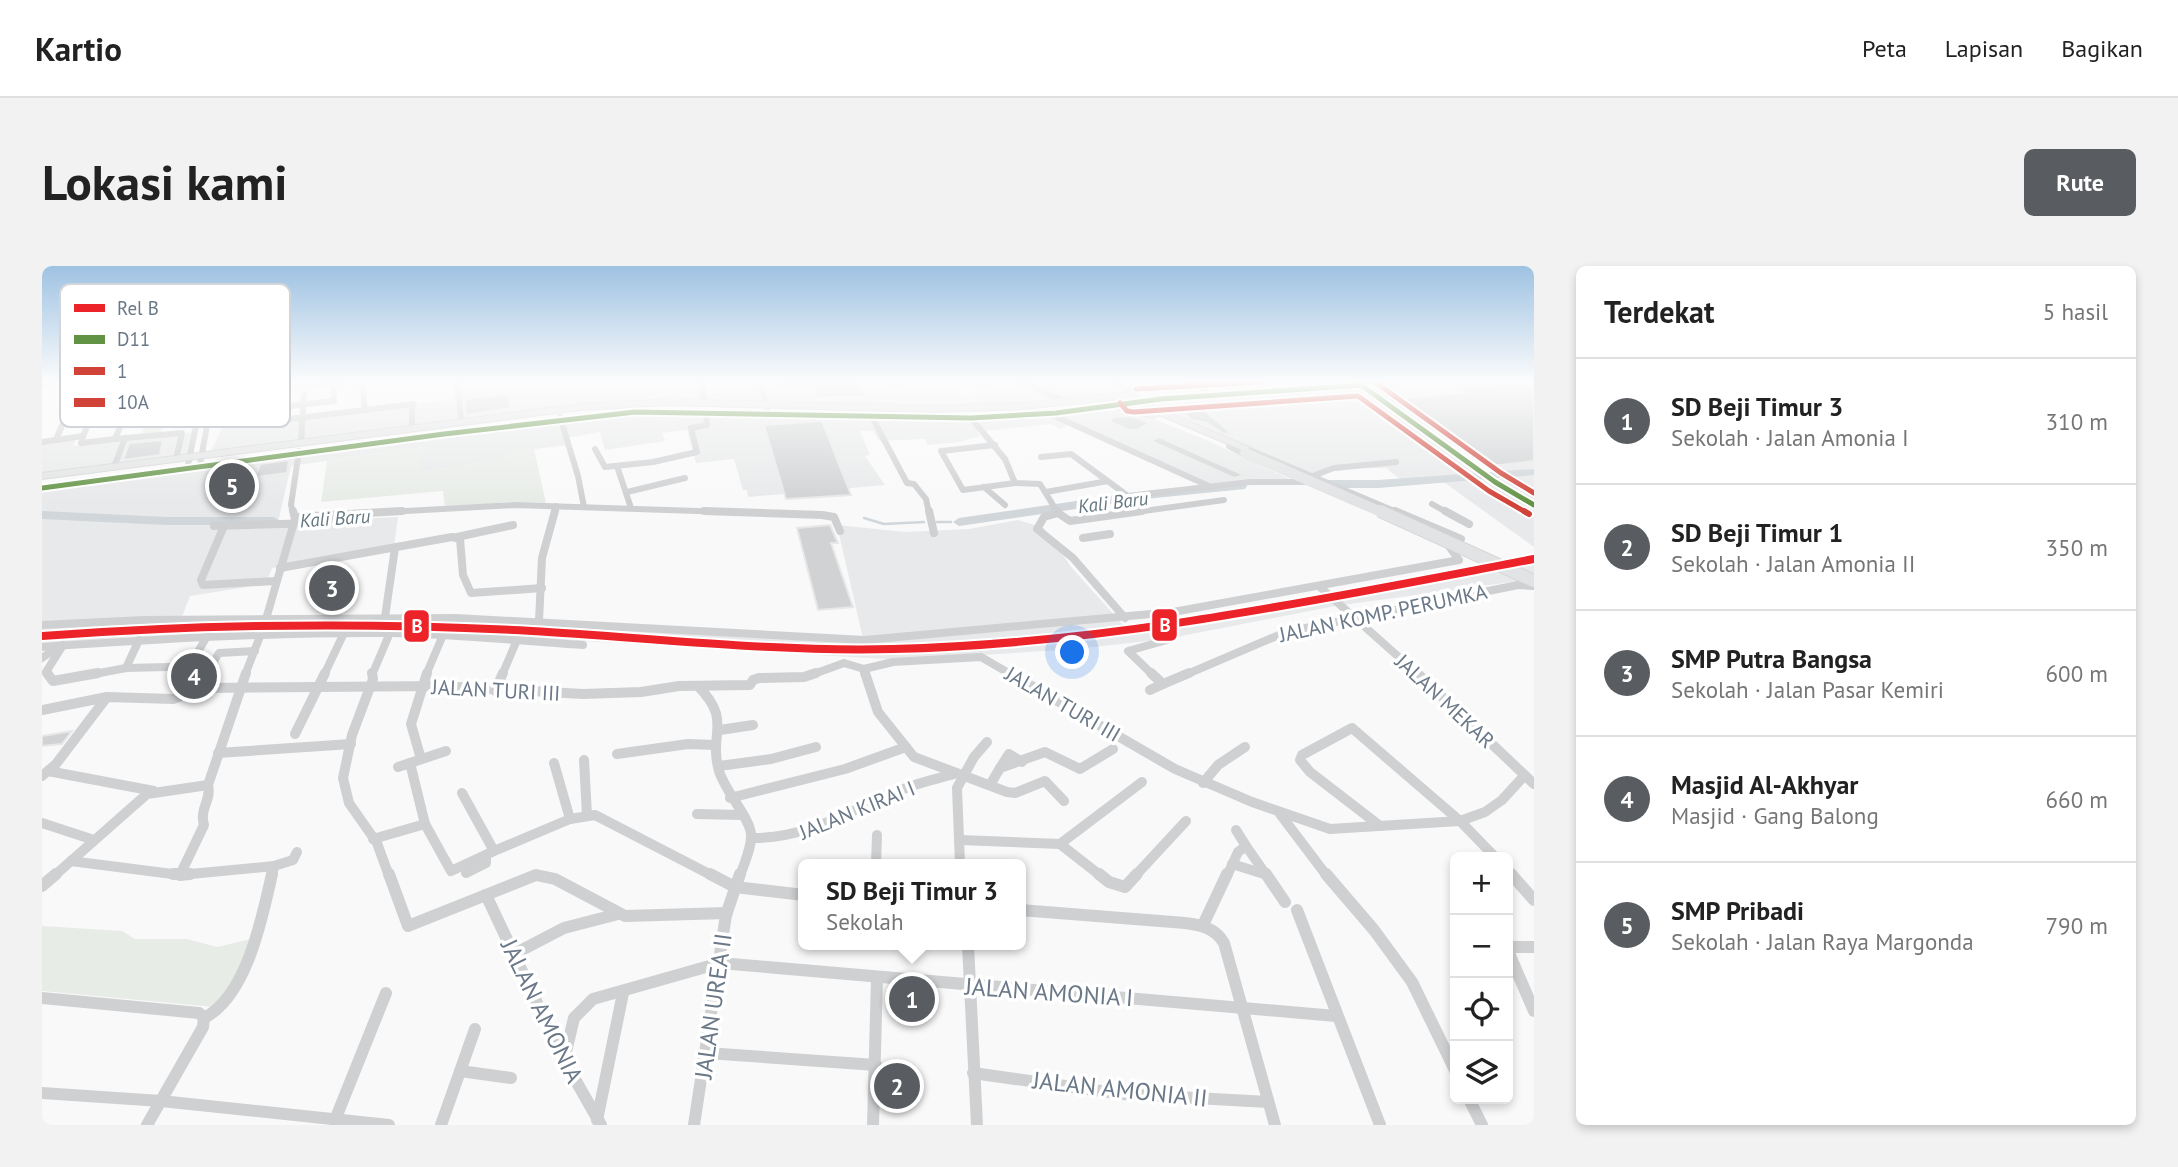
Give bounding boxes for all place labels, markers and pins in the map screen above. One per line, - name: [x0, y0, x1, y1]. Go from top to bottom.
- pin: 5: [209, 460, 255, 512]
- pin: 3: [309, 562, 355, 614]
- pin: 4: [171, 650, 217, 702]
- pin: 1: [889, 973, 935, 1025]
- pin: 2: [874, 1060, 920, 1112]

